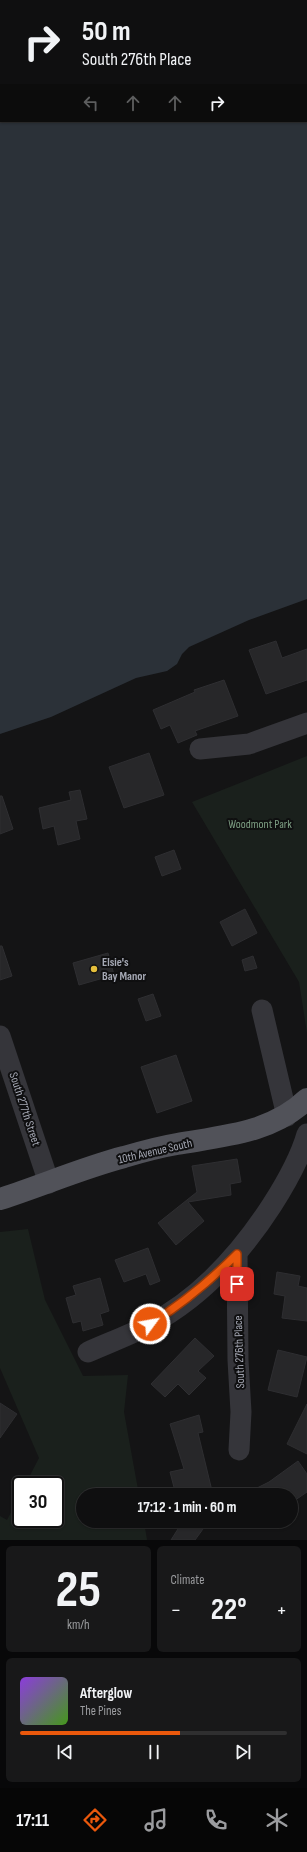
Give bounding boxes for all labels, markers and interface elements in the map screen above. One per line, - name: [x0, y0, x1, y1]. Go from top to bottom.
- text: 50 m: [82, 15, 131, 48]
- icon: right: [16, 16, 68, 68]
- text: South 276th Place: [82, 49, 192, 70]
- icon: left: [80, 92, 102, 114]
- icon: ahead: [122, 92, 144, 114]
- icon: ahead: [164, 92, 186, 114]
- icon: right: [206, 92, 228, 114]
- park label: Woodmont Park: [228, 817, 292, 832]
- place label: Elsie's Bay Manor: [102, 955, 147, 984]
- marker: Elsie's Bay Manor: [89, 964, 99, 974]
- street label: South 277th Street: [6, 1070, 44, 1148]
- street label: 10th Avenue South: [117, 1136, 194, 1167]
- pin: [220, 1267, 254, 1301]
- icon: arrive: [226, 1273, 248, 1295]
- position arrow: [129, 1303, 171, 1345]
- street label: South 276th Place: [231, 1315, 248, 1389]
- speed limit sign: 30: [12, 1476, 64, 1528]
- text: 17:12 · 1 min · 60 m: [137, 1498, 237, 1517]
- text: 25: [55, 1559, 101, 1622]
- text: Climate: [171, 1572, 204, 1588]
- text: 22°: [211, 1592, 247, 1628]
- text: −: [171, 1597, 181, 1624]
- text: +: [276, 1597, 287, 1624]
- text: km/h: [67, 1617, 89, 1633]
- text: Afterglow: [80, 1684, 132, 1703]
- text: The Pines: [80, 1703, 121, 1719]
- icon: previous: [54, 1741, 76, 1763]
- icon: pause: [143, 1741, 165, 1763]
- icon: next: [232, 1741, 254, 1763]
- icon: directions: [81, 1806, 109, 1834]
- icon: music: [142, 1806, 170, 1834]
- icon: phone: [202, 1806, 230, 1834]
- icon: climate: [263, 1806, 291, 1834]
- text: 17:11: [16, 1810, 49, 1831]

